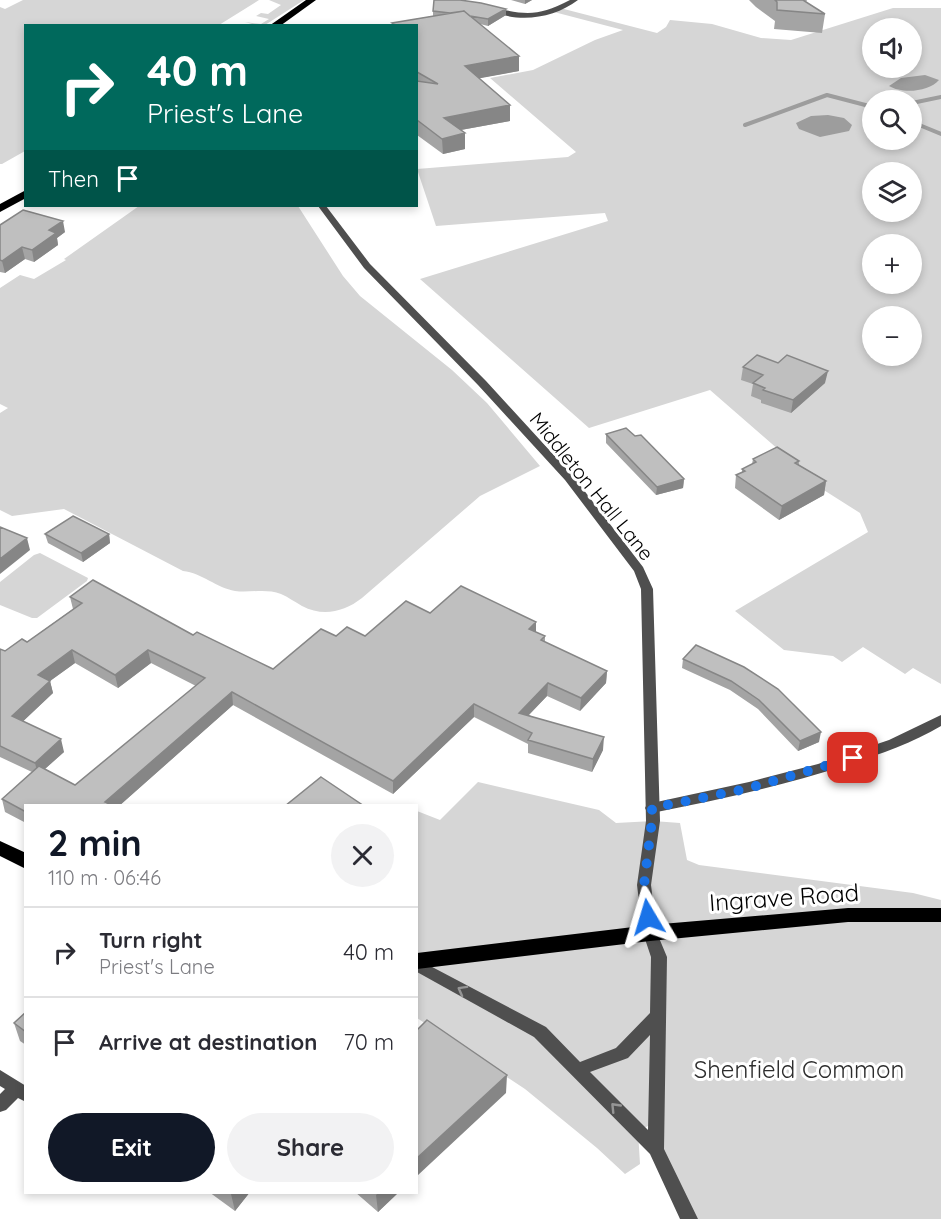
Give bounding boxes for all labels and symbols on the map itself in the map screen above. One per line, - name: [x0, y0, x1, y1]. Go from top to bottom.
- street label: Middleton Hall Lane: [525, 407, 659, 565]
- pin: [827, 732, 878, 783]
- street label: Ingrave Road: [708, 877, 860, 917]
- position arrow: [616, 885, 680, 949]
- one-way arrow: [458, 986, 468, 997]
- park label: Shenfield Common: [694, 1054, 904, 1084]
- one-way arrow: [612, 1104, 623, 1115]

